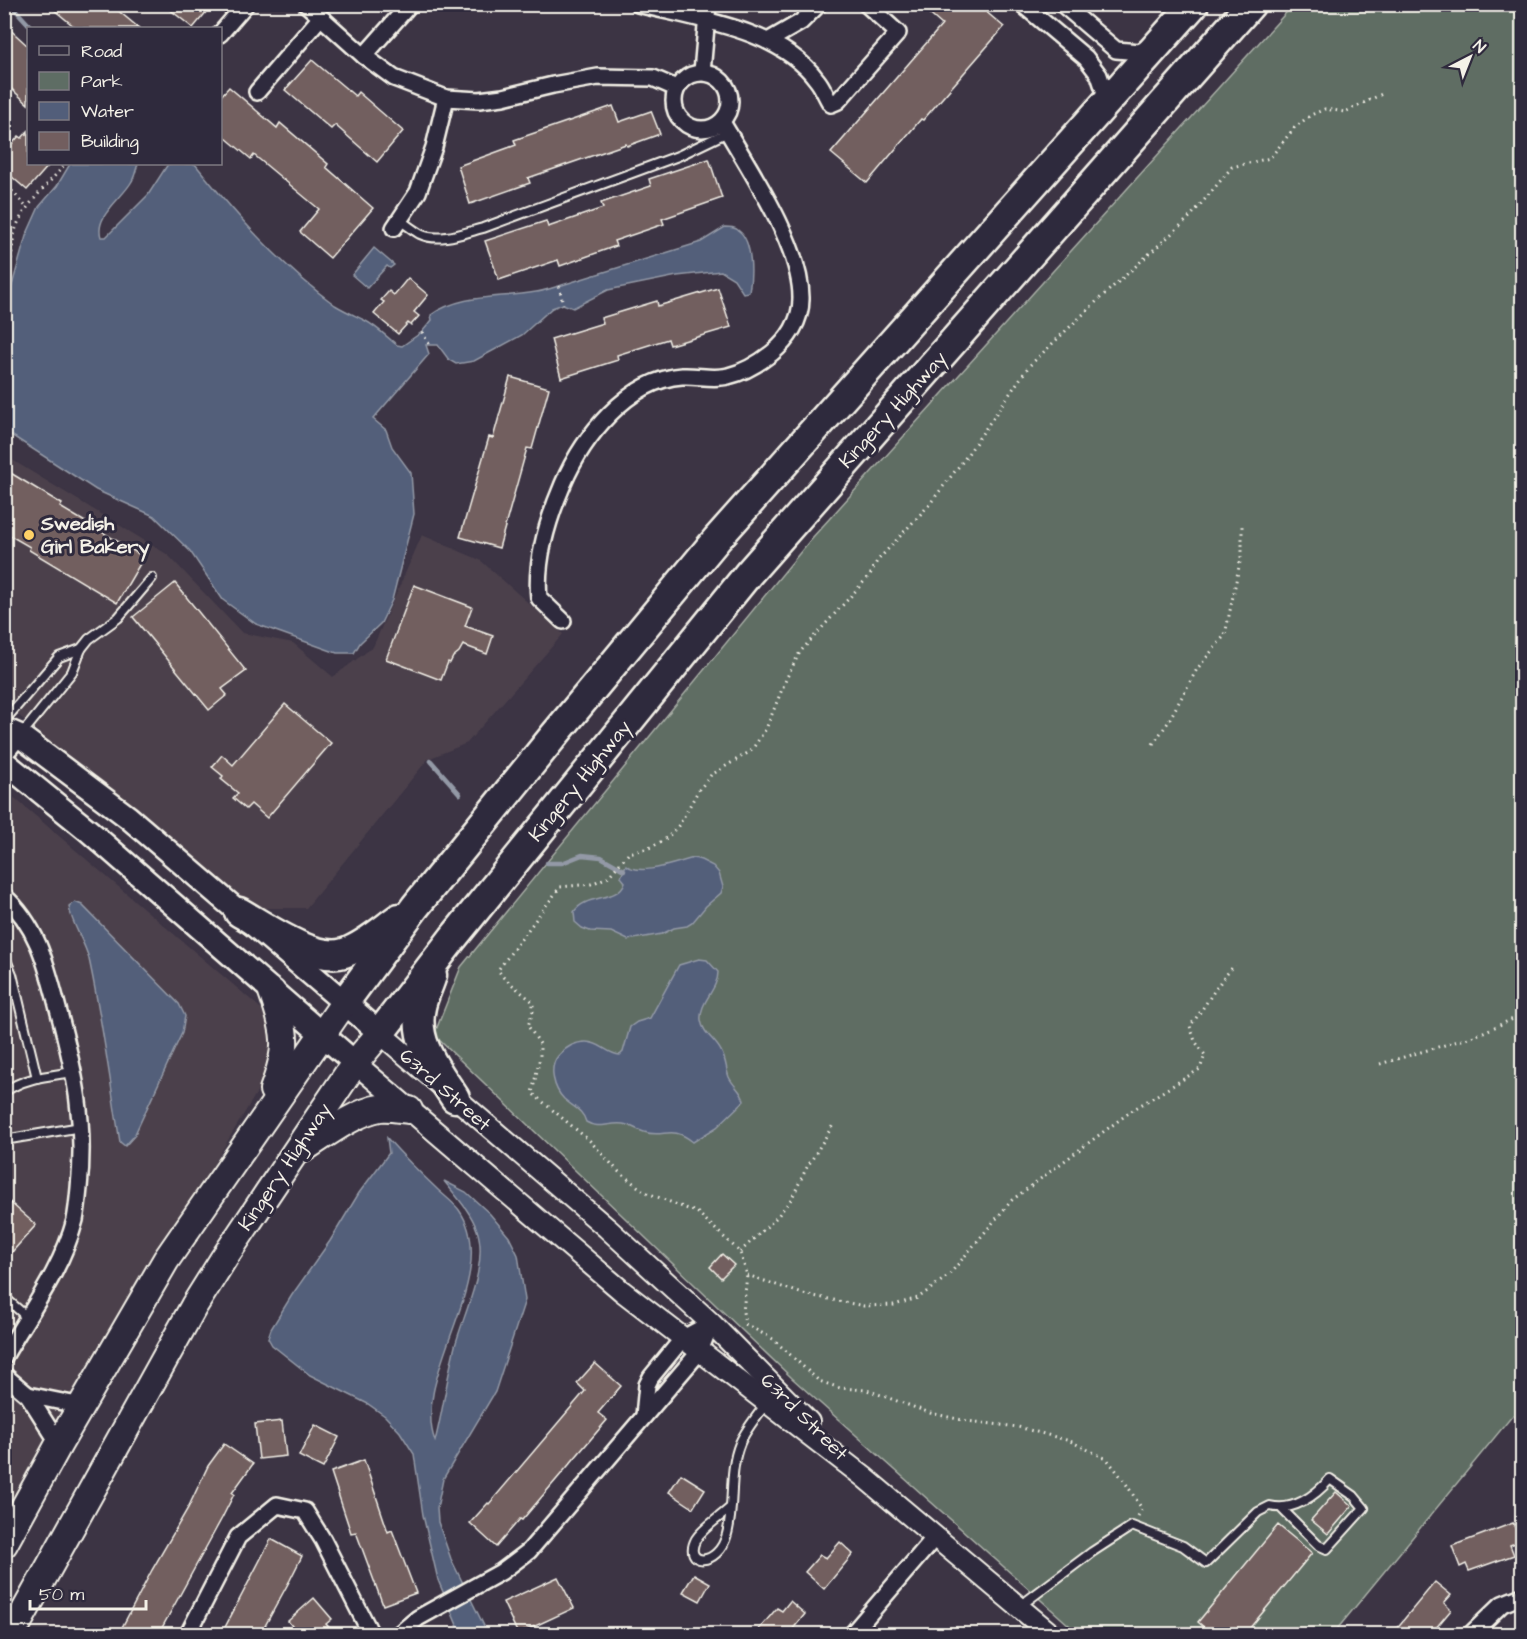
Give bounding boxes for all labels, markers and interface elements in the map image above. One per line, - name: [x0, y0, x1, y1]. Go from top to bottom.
- legend: [27, 27, 222, 165]
- north arrow: [1440, 27, 1500, 87]
- text: N: [1468, 35, 1490, 58]
- text: Road: [81, 39, 122, 64]
- text: Park: [81, 69, 123, 94]
- text: Water: [81, 99, 134, 124]
- text: Building: [81, 129, 139, 155]
- street label: Kingery Highway: [833, 345, 954, 475]
- place label: Swedish Girl Bakery: [40, 510, 150, 562]
- marker: Swedish Girl Bakery: [22, 528, 36, 542]
- street label: Kingery Highway: [522, 714, 639, 848]
- street label: 63rd Street: [393, 1042, 497, 1138]
- street label: Kingery Highway: [232, 1097, 339, 1237]
- street label: 63rd Street: [754, 1367, 854, 1467]
- scale bar: [30, 1573, 146, 1611]
- text: 50 m: [39, 1582, 84, 1607]

